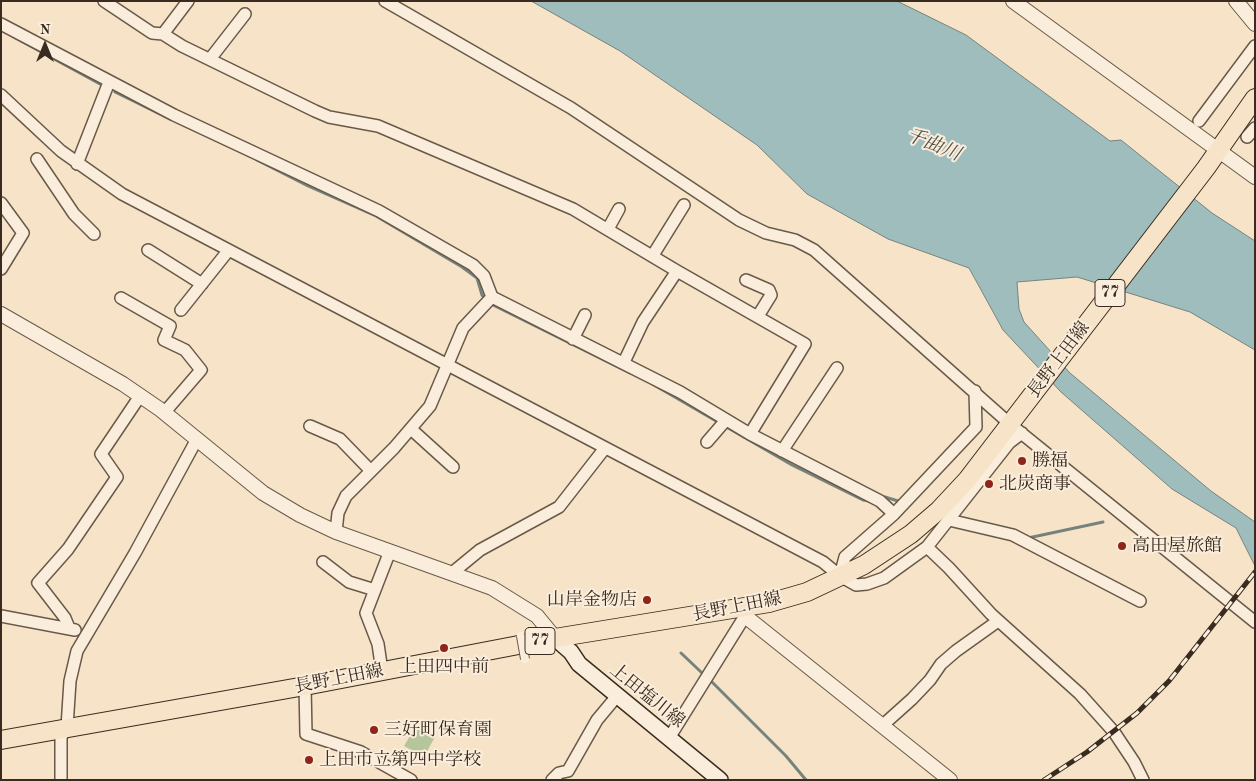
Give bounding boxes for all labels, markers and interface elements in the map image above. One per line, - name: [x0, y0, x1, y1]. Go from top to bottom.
- north arrow: [20, 20, 70, 70]
- text: N: [40, 23, 50, 37]
- water label: 千曲川: [902, 124, 964, 166]
- road number: 77: [1095, 280, 1125, 306]
- street label: 長野上田線: [1023, 318, 1095, 402]
- place label: 勝福: [1032, 450, 1068, 472]
- marker: 勝福: [1016, 455, 1028, 467]
- place label: 北炭商事: [999, 473, 1071, 495]
- marker: 北炭商事: [983, 478, 995, 490]
- place label: 高田屋旅館: [1132, 535, 1222, 557]
- marker: 高田屋旅館: [1116, 540, 1128, 552]
- street label: 長野上田線: [691, 588, 783, 626]
- place label: 山岸金物店: [547, 589, 637, 611]
- marker: 山岸金物店: [641, 594, 653, 606]
- road number: 77: [525, 627, 555, 654]
- marker: 上田四中前: [438, 642, 450, 654]
- place label: 上田四中前: [399, 656, 489, 678]
- street label: 上田塩川線: [605, 659, 689, 733]
- street label: 長野上田線: [293, 660, 385, 698]
- place label: 三好町保育園: [384, 719, 492, 741]
- marker: 三好町保育園: [368, 724, 380, 736]
- place label: 上田市立第四中学校: [319, 749, 481, 771]
- marker: 上田市立第四中学校: [303, 754, 315, 766]

